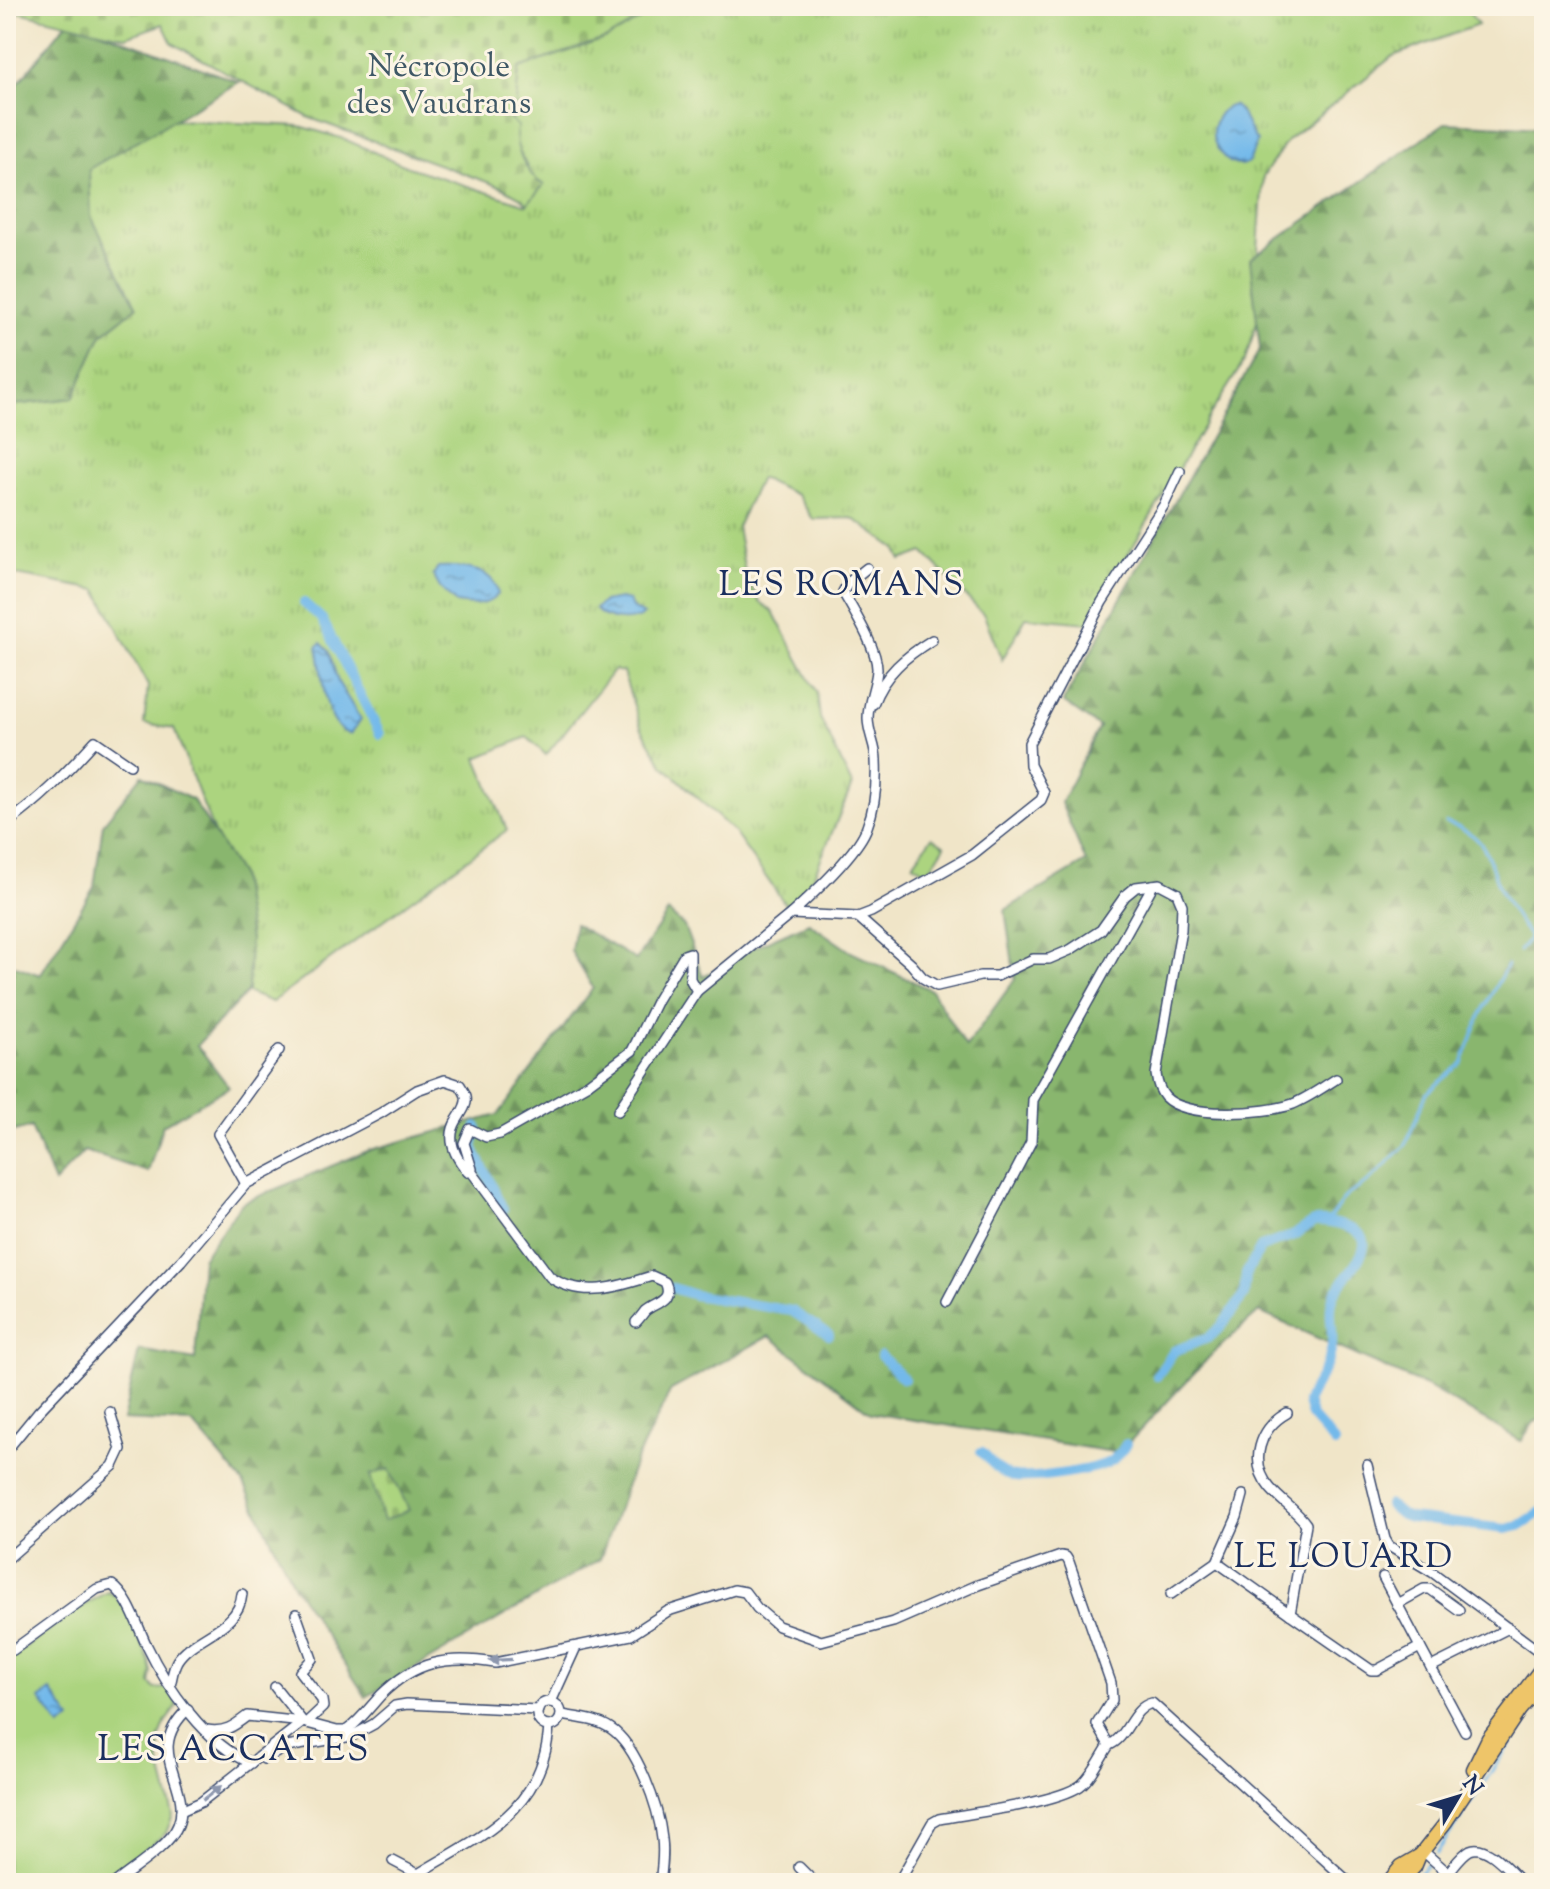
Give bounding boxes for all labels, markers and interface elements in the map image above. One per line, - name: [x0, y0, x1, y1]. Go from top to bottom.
- park label: Nécropole des Vaudrans: [347, 45, 531, 128]
- district label: LES ROMANS: [719, 562, 965, 611]
- district label: LE LOUARD: [1234, 1534, 1454, 1583]
- one-way arrow: [487, 1654, 512, 1667]
- district label: LES ACCATES: [97, 1725, 371, 1777]
- north arrow: [1418, 1757, 1498, 1837]
- text: N: [1453, 1770, 1490, 1804]
- one-way arrow: [202, 1785, 222, 1802]

